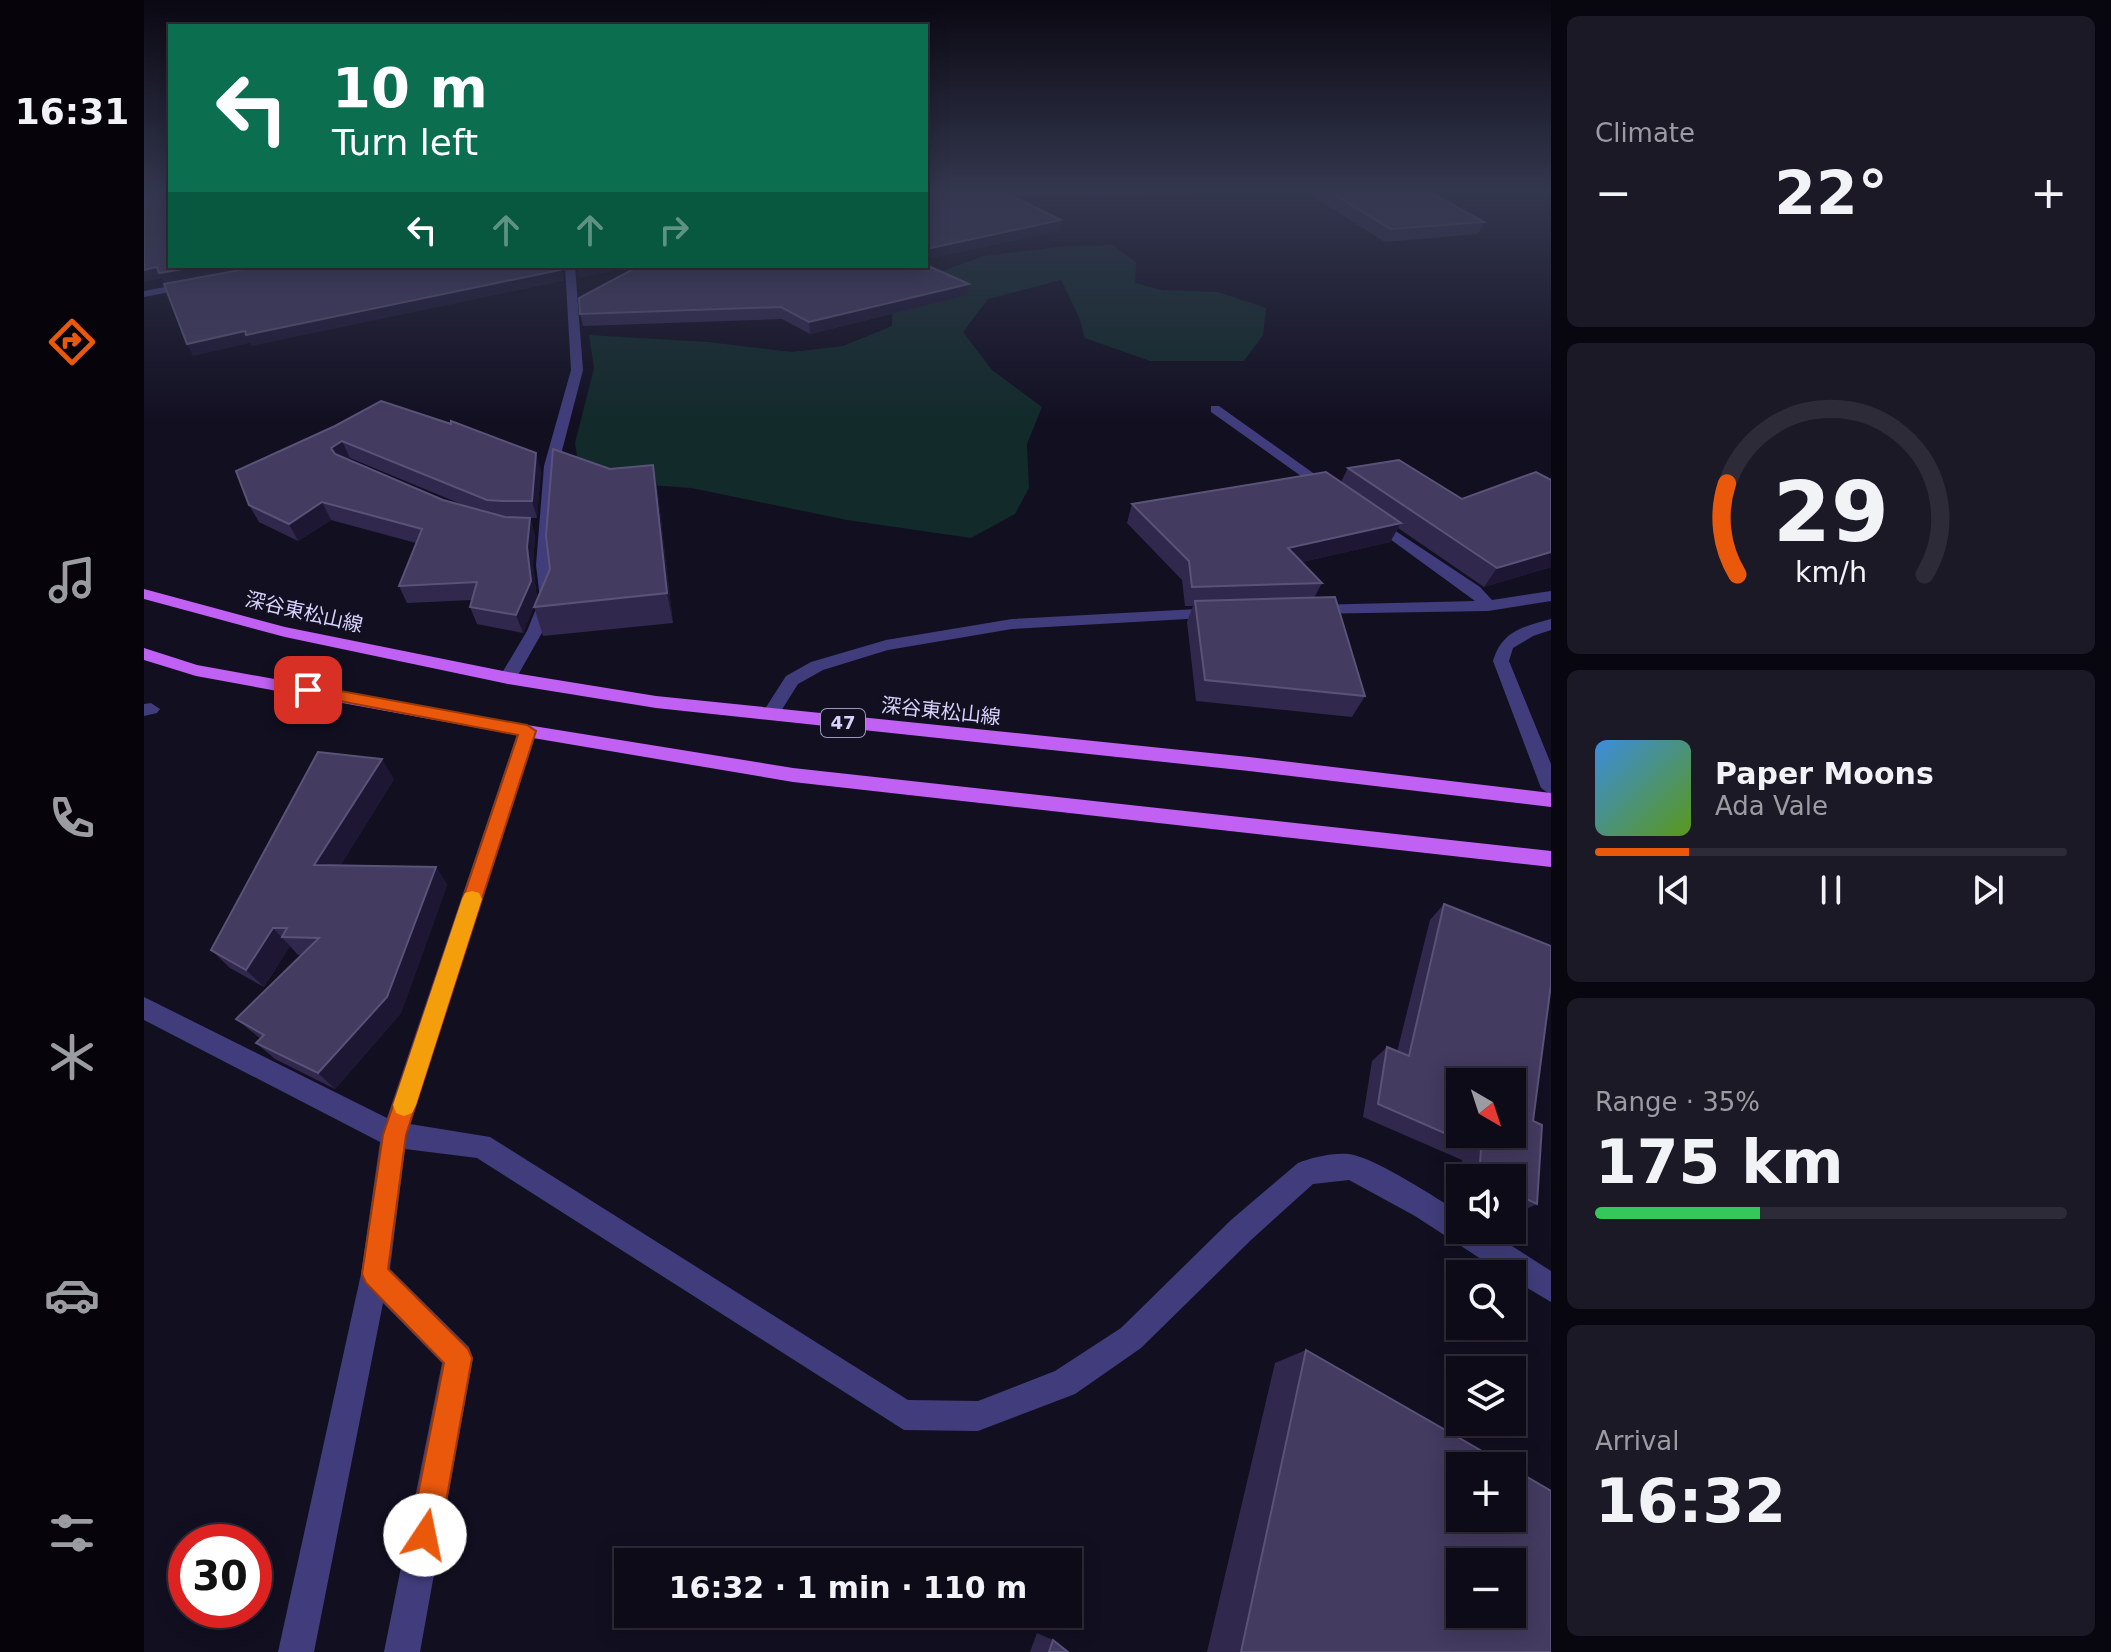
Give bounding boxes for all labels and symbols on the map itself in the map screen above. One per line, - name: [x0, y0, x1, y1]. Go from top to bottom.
- street label: 深谷東松山線: [243, 587, 365, 637]
- pin: [274, 656, 342, 724]
- street label: 深谷東松山線: [880, 693, 1002, 729]
- road number: 47: [821, 709, 865, 737]
- north arrow: [1446, 1068, 1526, 1148]
- position arrow: [383, 1493, 467, 1577]
- speed limit sign: 30: [168, 1524, 272, 1628]

